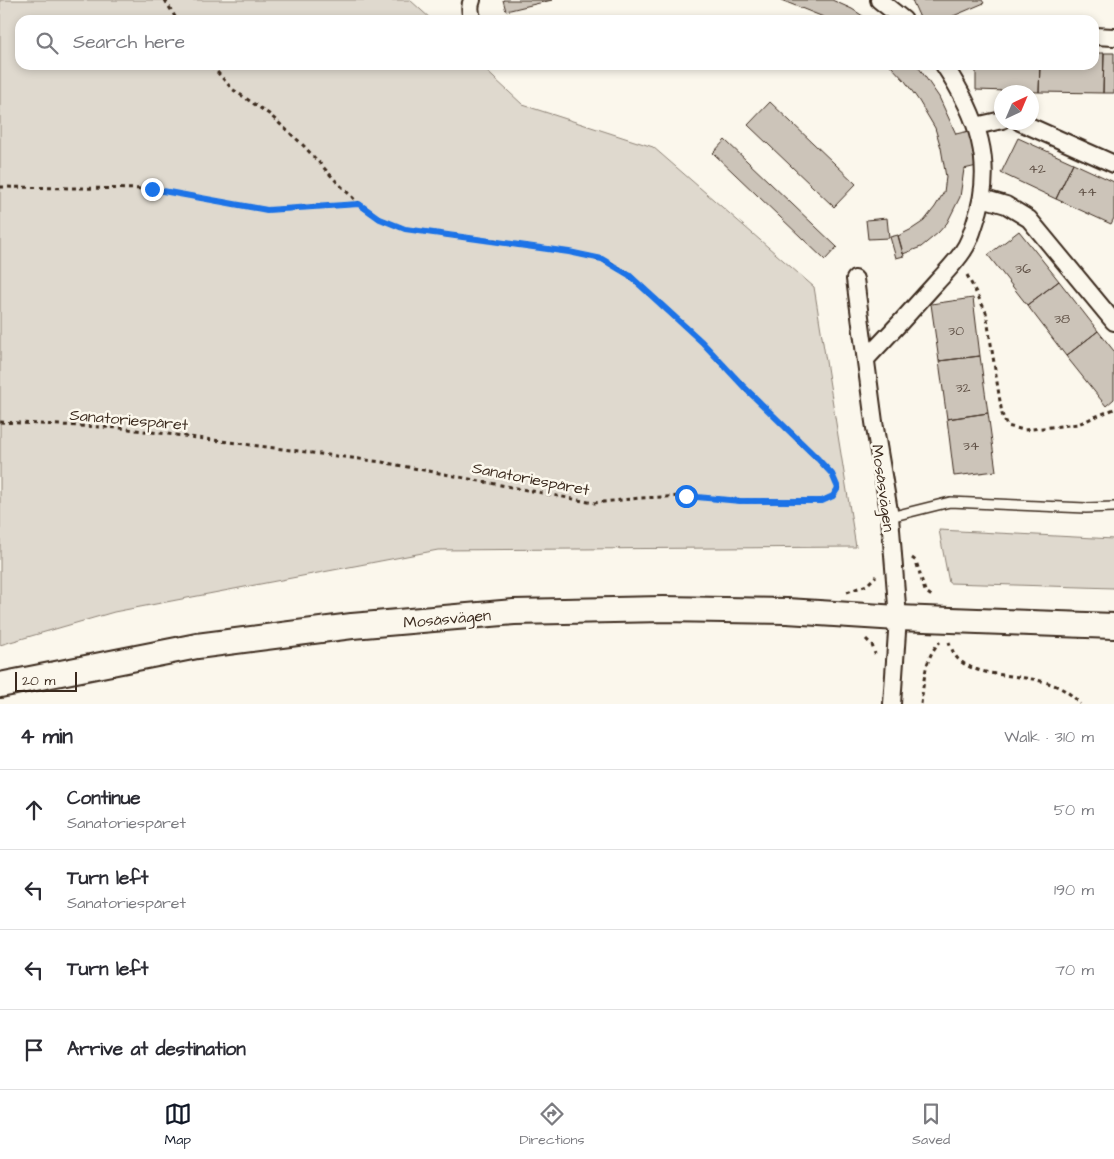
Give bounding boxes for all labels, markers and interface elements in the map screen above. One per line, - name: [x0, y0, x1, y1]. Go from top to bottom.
- search box: [15, 15, 1099, 70]
- icon: search: [33, 29, 61, 57]
- text: Search here: [73, 29, 185, 56]
- north arrow: [994, 85, 1039, 130]
- house number: 42: [1028, 159, 1046, 179]
- route end: [141, 178, 164, 201]
- house number: 44: [1077, 182, 1097, 202]
- house number: 36: [1015, 259, 1031, 279]
- house number: 38: [1054, 309, 1070, 329]
- house number: 30: [948, 321, 964, 341]
- house number: 32: [955, 378, 971, 398]
- street label: Sanatoriespåret: [69, 404, 190, 436]
- house number: 34: [963, 436, 980, 456]
- street label: Mosåsvägen: [865, 443, 900, 533]
- street label: Sanatoriespåret: [470, 457, 592, 501]
- route start: [675, 485, 698, 508]
- street label: Mosåsvägen: [402, 604, 492, 635]
- scale bar: [15, 669, 78, 692]
- text: 20 m: [22, 671, 55, 691]
- text: 4 min: [20, 722, 73, 751]
- text: Walk · 310 m: [1004, 726, 1094, 748]
- text: Continue: [67, 785, 141, 812]
- icon: ahead: [20, 796, 48, 824]
- text: 50 m: [1054, 799, 1094, 821]
- text: Sanatoriespåret: [67, 812, 186, 834]
- text: Turn left: [67, 865, 148, 892]
- icon: left: [20, 876, 48, 904]
- text: 190 m: [1054, 879, 1094, 901]
- text: Sanatoriespåret: [67, 892, 186, 914]
- icon: left: [20, 956, 48, 984]
- text: Turn left: [67, 956, 148, 983]
- text: 70 m: [1055, 959, 1094, 981]
- icon: arrive: [20, 1036, 48, 1064]
- text: Arrive at destination: [67, 1036, 246, 1063]
- tab: Map: [164, 1100, 192, 1150]
- tab: Directions: [519, 1100, 584, 1150]
- tab: Saved: [912, 1100, 950, 1150]

